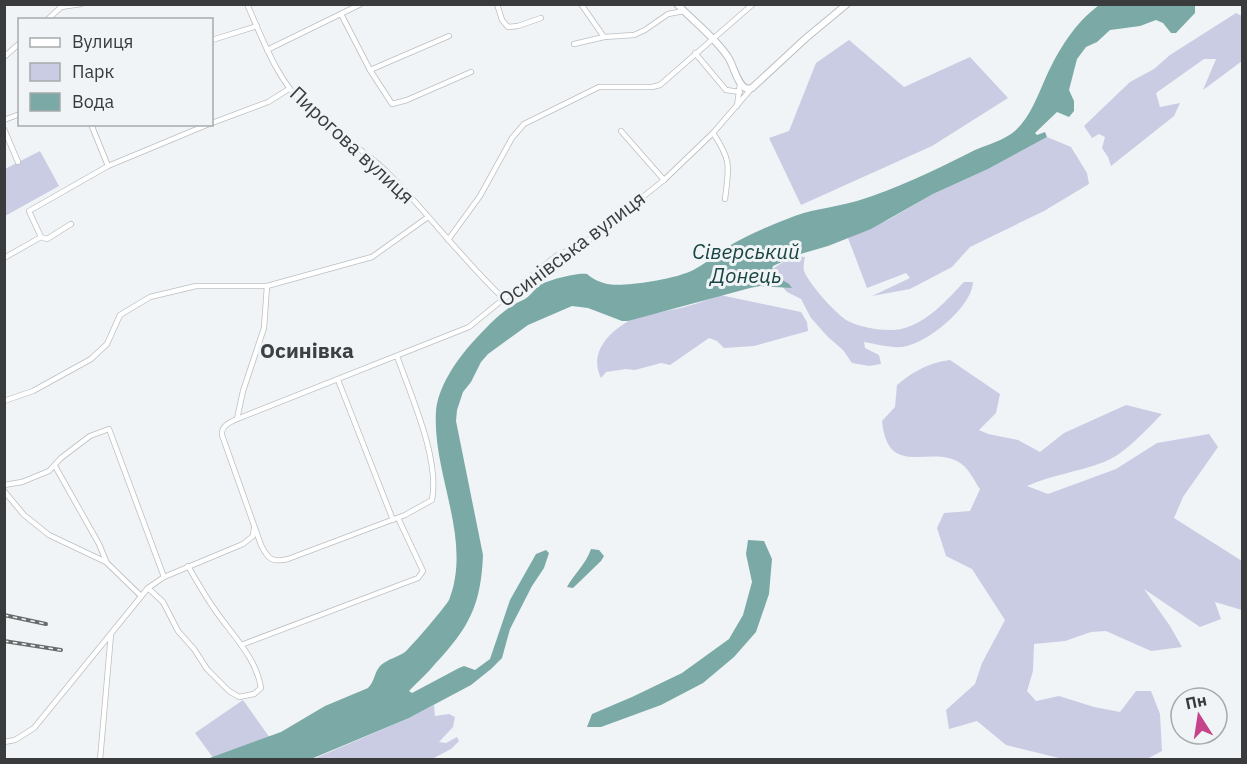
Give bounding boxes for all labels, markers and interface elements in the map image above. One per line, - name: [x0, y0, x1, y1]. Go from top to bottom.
- legend: [18, 18, 213, 126]
- text: Вулиця: [72, 30, 133, 53]
- text: Парк: [72, 60, 115, 83]
- street label: Пирогова вулиця: [284, 80, 420, 209]
- text: Вода: [72, 90, 115, 113]
- street label: Осинівська вулиця: [493, 185, 650, 313]
- water label: Сіверський Донець: [692, 237, 800, 289]
- district label: Осинівка: [260, 336, 354, 364]
- north arrow: [1169, 686, 1229, 746]
- text: Пн: [1183, 689, 1208, 713]

